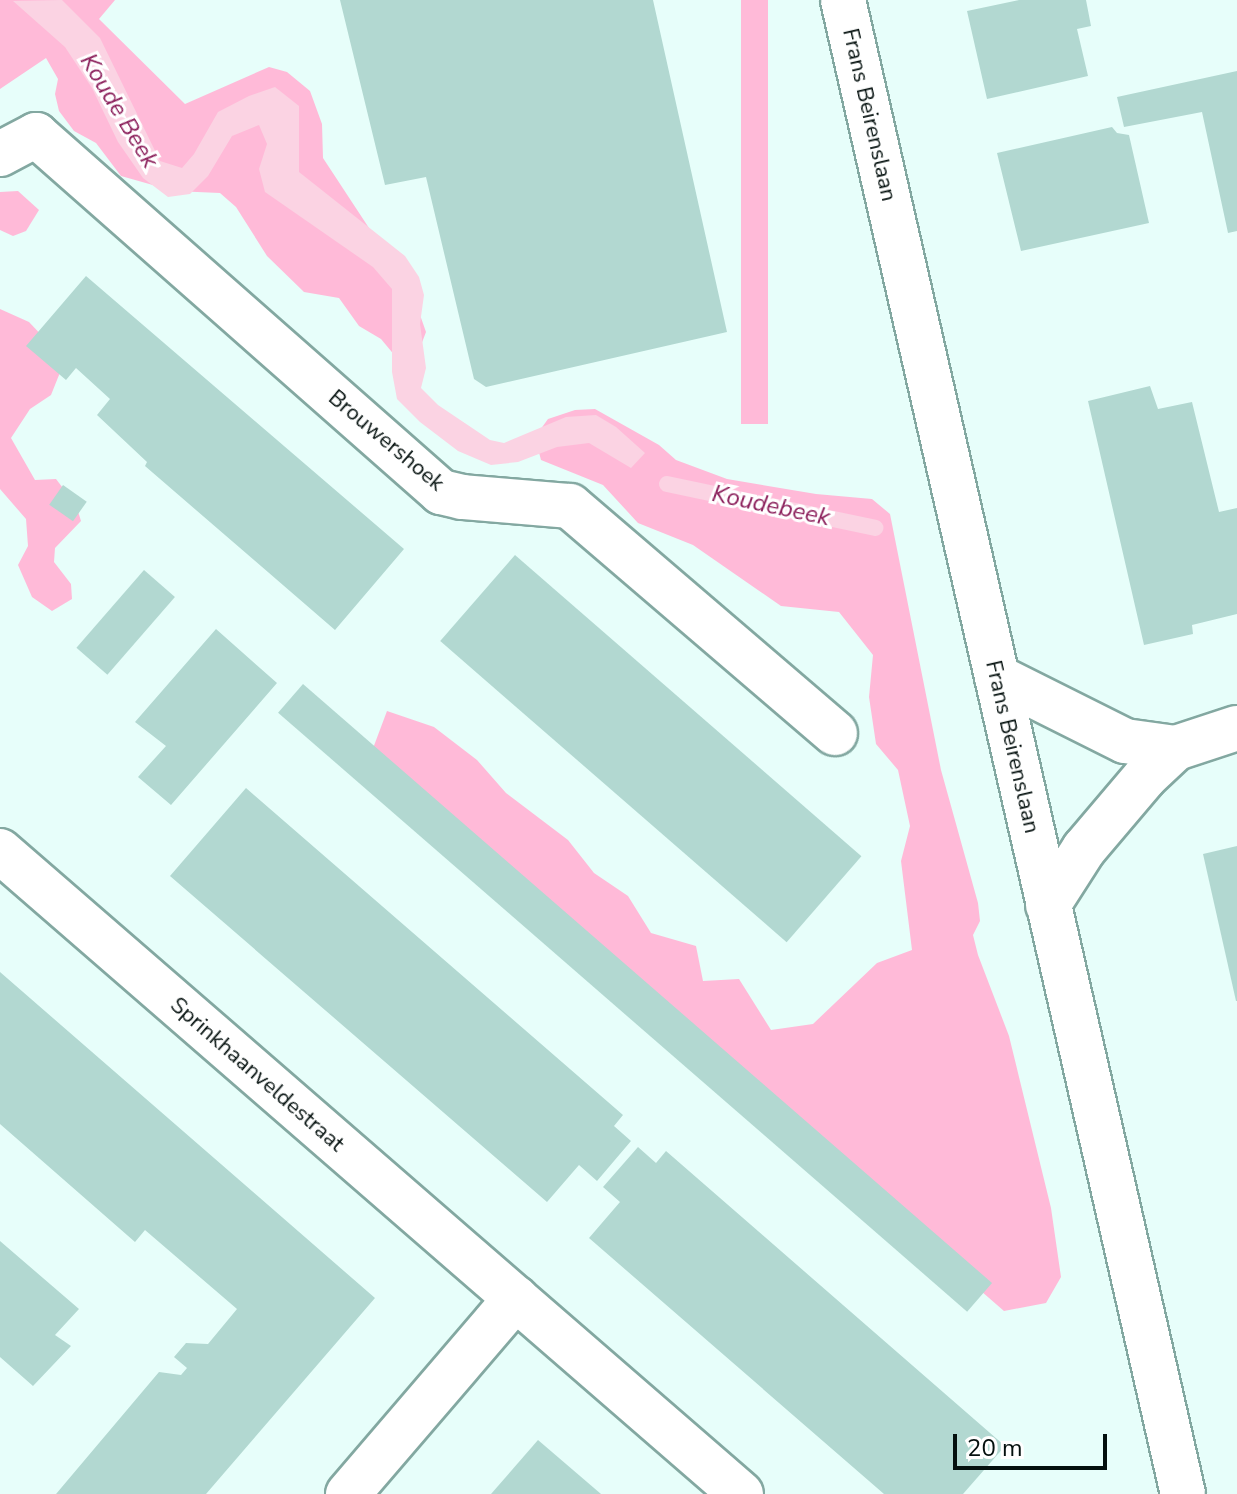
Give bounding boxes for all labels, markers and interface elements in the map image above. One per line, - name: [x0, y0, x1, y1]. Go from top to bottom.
- street label: Frans Beirenslaan: [836, 26, 902, 204]
- water label: Koude Beek: [74, 49, 164, 173]
- street label: Brouwershoek: [323, 385, 449, 497]
- water label: Koudebeek: [709, 479, 833, 533]
- street label: Frans Beirenslaan: [979, 658, 1045, 836]
- street label: Sprinkhaanveldestraat: [165, 992, 349, 1158]
- scale bar: [957, 1418, 1111, 1468]
- text: 20 m: [967, 1432, 1023, 1464]

